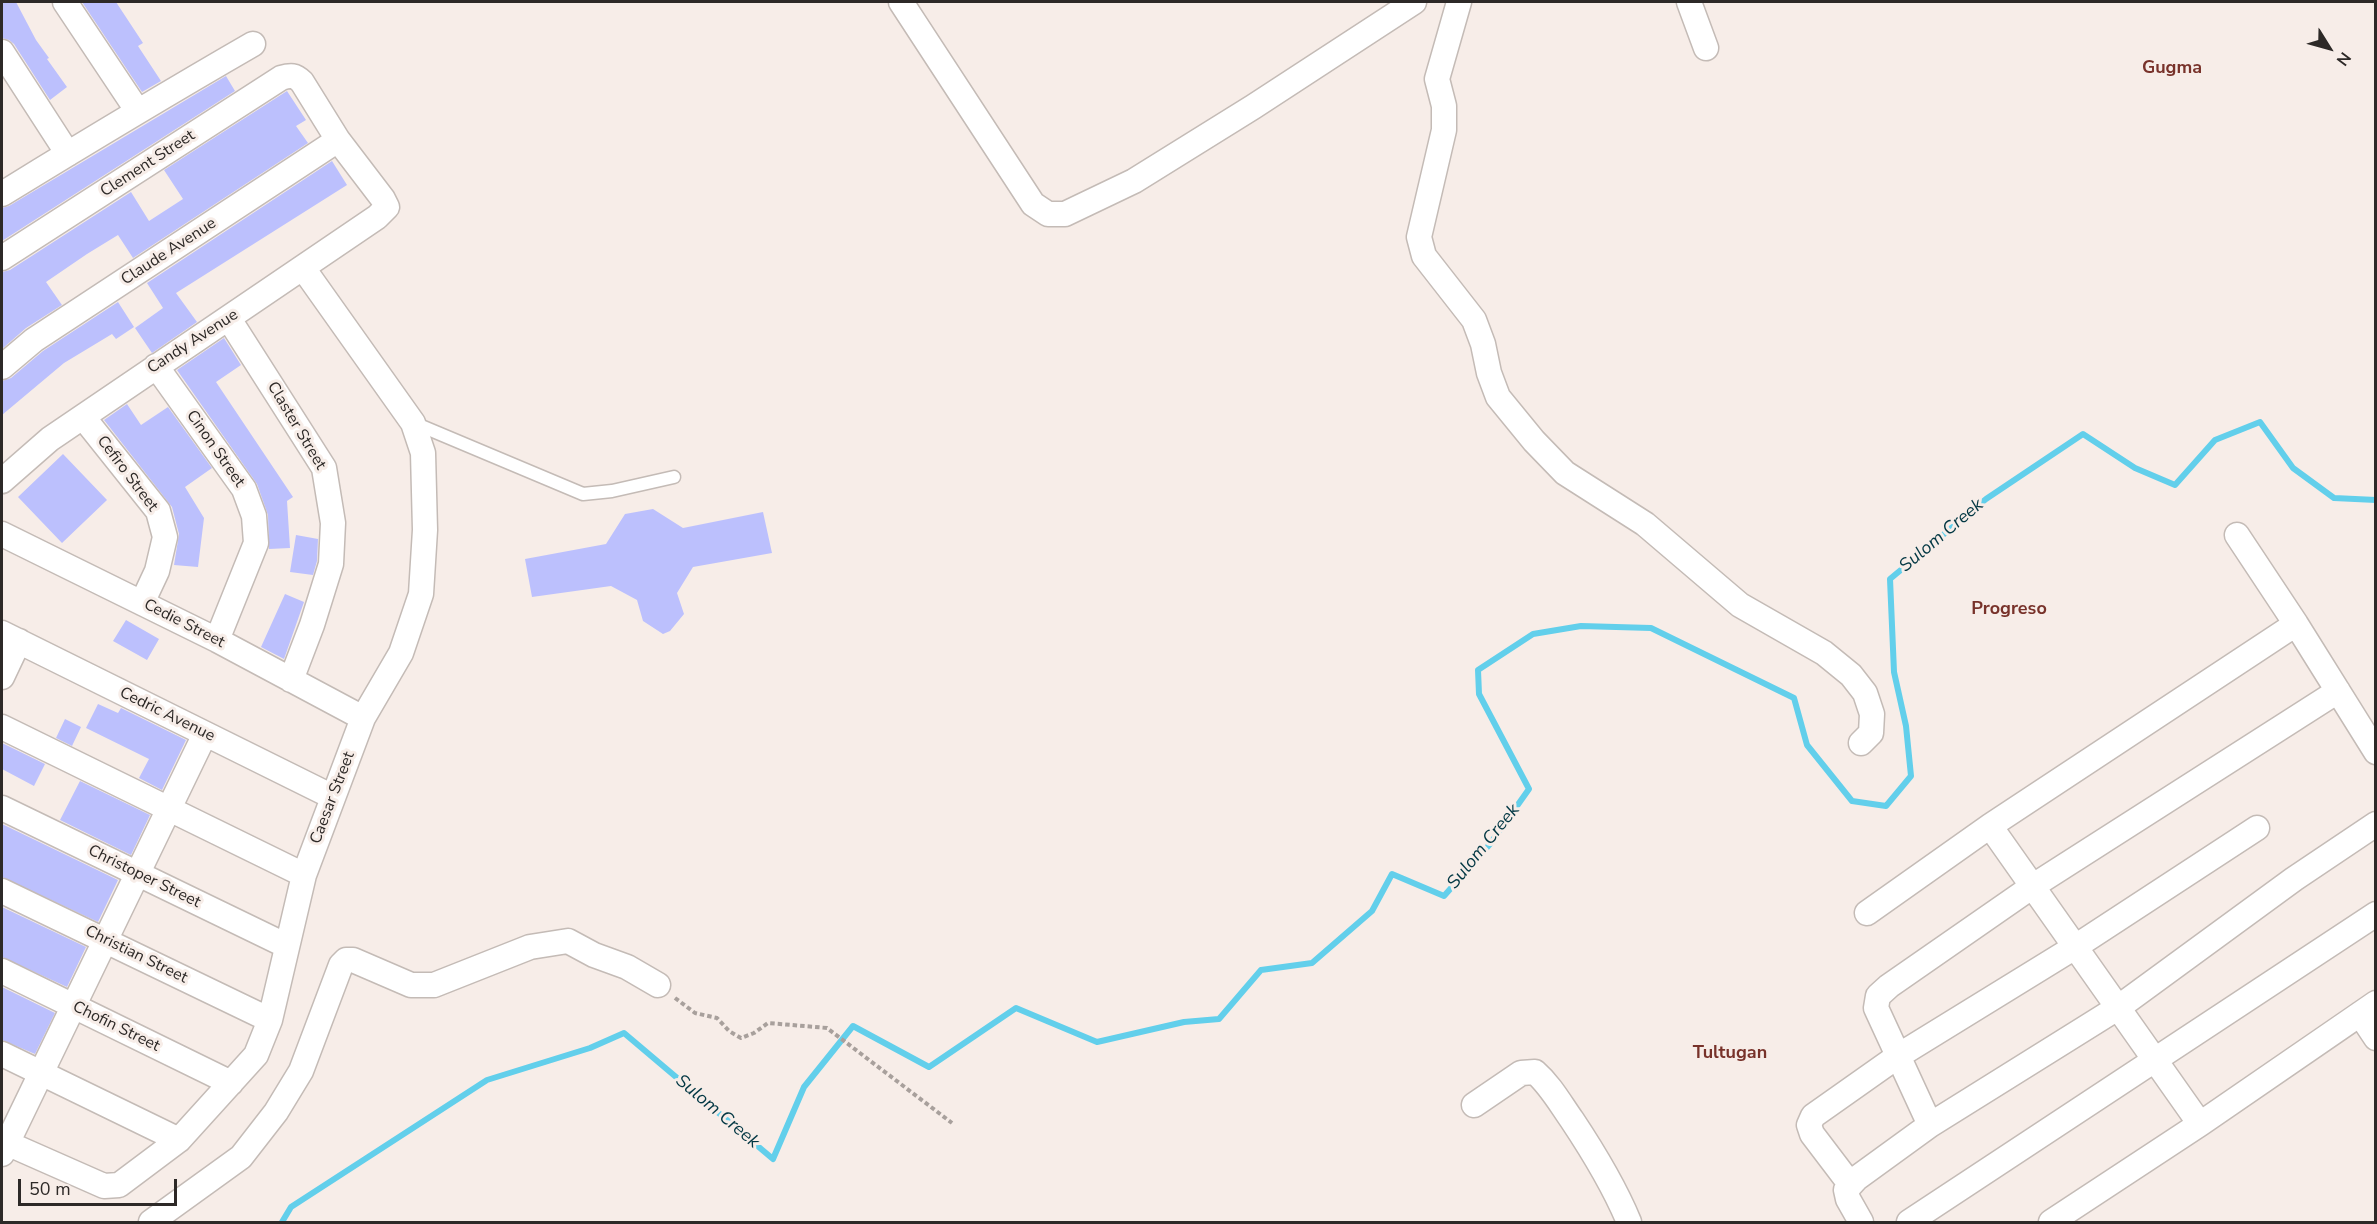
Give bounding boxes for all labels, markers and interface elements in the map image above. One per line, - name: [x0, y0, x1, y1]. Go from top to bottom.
- north arrow: [2299, 18, 2359, 78]
- text: N: [2331, 47, 2356, 70]
- district label: Gugma: [2142, 58, 2202, 80]
- street label: Clement Street: [97, 126, 199, 202]
- street label: Claude Avenue: [118, 214, 220, 290]
- street label: Candy Avenue: [144, 306, 242, 378]
- street label: Claster Street: [262, 379, 330, 473]
- street label: Cinon Street: [182, 407, 248, 491]
- street label: Cefiro Street: [92, 432, 162, 516]
- water label: Sulom Creek: [1896, 495, 1988, 577]
- street label: Cedie Street: [140, 595, 228, 653]
- district label: Progreso: [1971, 599, 2047, 621]
- street label: Cedric Avenue: [116, 684, 218, 746]
- street label: Caesar Street: [307, 749, 359, 847]
- water label: Sulom Creek: [1443, 800, 1525, 894]
- street label: Christoper Street: [85, 841, 203, 913]
- street label: Christian Street: [82, 922, 190, 988]
- street label: Chofin Street: [69, 998, 163, 1056]
- district label: Tultugan: [1693, 1043, 1767, 1065]
- water label: Sulom Creek: [671, 1071, 763, 1153]
- scale bar: [21, 1167, 180, 1205]
- text: 50 m: [29, 1177, 71, 1201]

